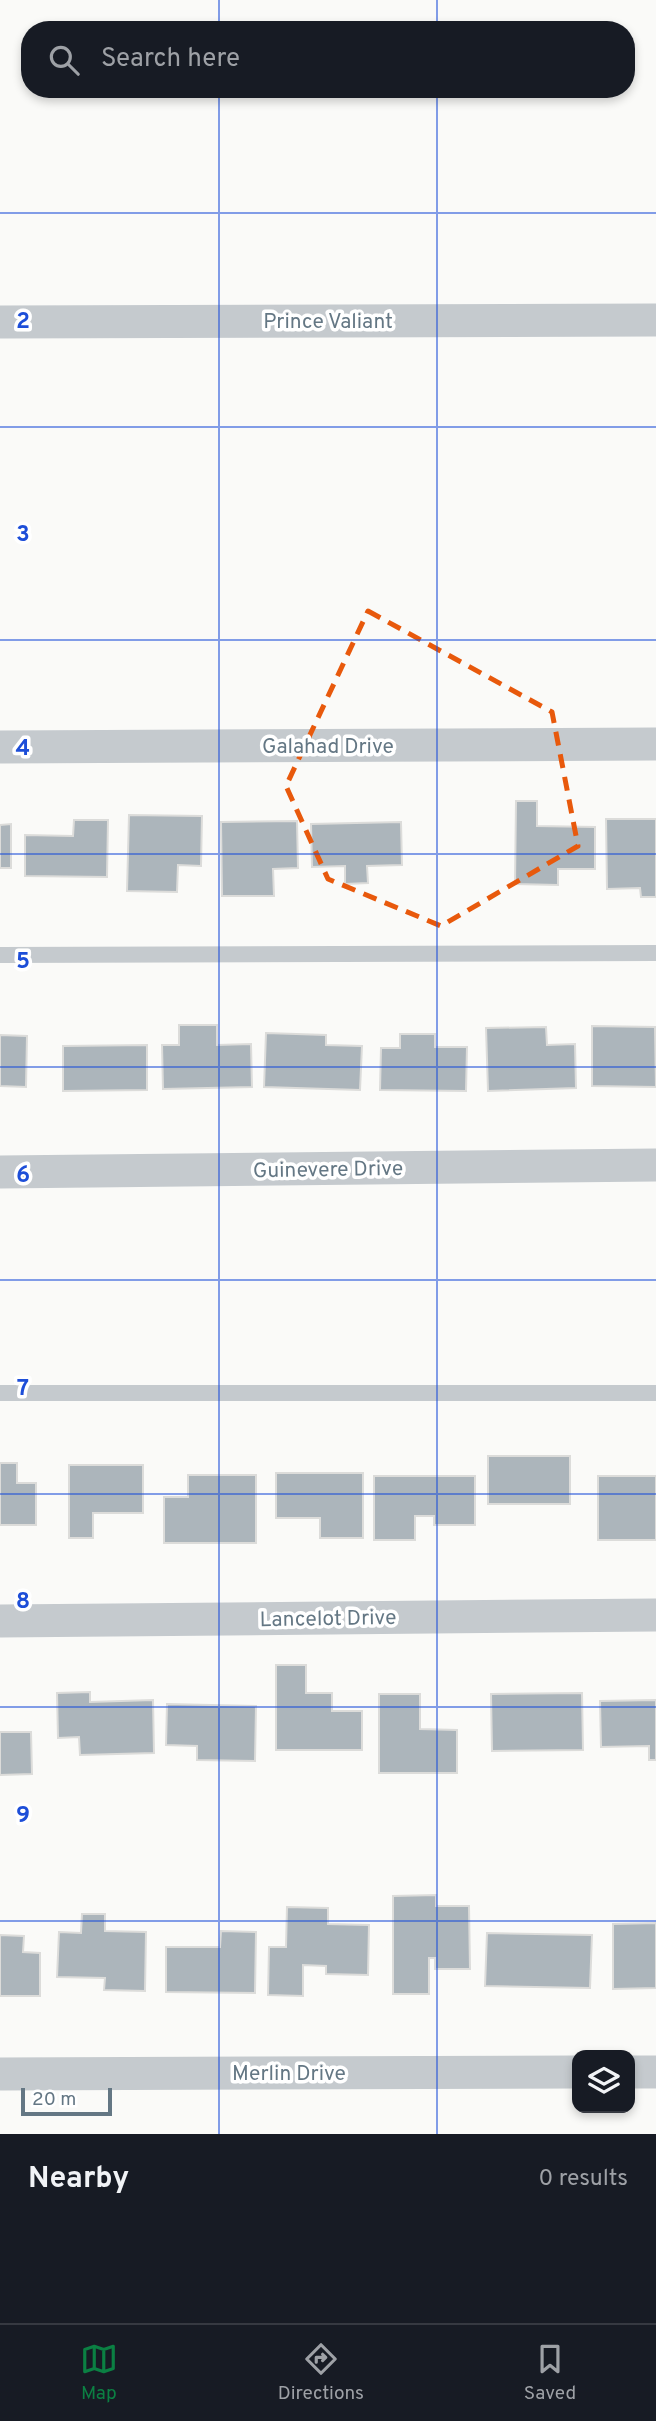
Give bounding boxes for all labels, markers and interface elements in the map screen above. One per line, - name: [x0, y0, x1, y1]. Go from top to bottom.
- search box: [21, 21, 635, 98]
- icon: search: [45, 41, 83, 79]
- text: Search here: [101, 43, 240, 76]
- text: 2: [16, 308, 30, 337]
- street label: Prince Valiant: [263, 309, 393, 336]
- text: 3: [16, 521, 30, 550]
- street label: Galahad Drive: [262, 734, 394, 761]
- text: 4: [16, 735, 30, 764]
- text: 5: [16, 948, 30, 977]
- street label: Guinevere Drive: [253, 1156, 403, 1185]
- text: 6: [16, 1162, 30, 1191]
- text: 7: [17, 1375, 29, 1404]
- text: 8: [16, 1588, 30, 1617]
- street label: Lancelot Drive: [259, 1605, 397, 1634]
- text: 9: [16, 1802, 30, 1831]
- map controls: [572, 2050, 635, 2113]
- button: layers: [572, 2050, 635, 2113]
- street label: Merlin Drive: [232, 2061, 346, 2088]
- scale bar: [21, 2085, 112, 2117]
- text: 20 m: [32, 2088, 76, 2112]
- text: Nearby: [28, 2161, 129, 2198]
- text: 0 results: [539, 2165, 628, 2194]
- tab: Map: [80, 2340, 118, 2406]
- tab: Directions: [278, 2340, 364, 2406]
- tab: Saved: [524, 2340, 576, 2406]

